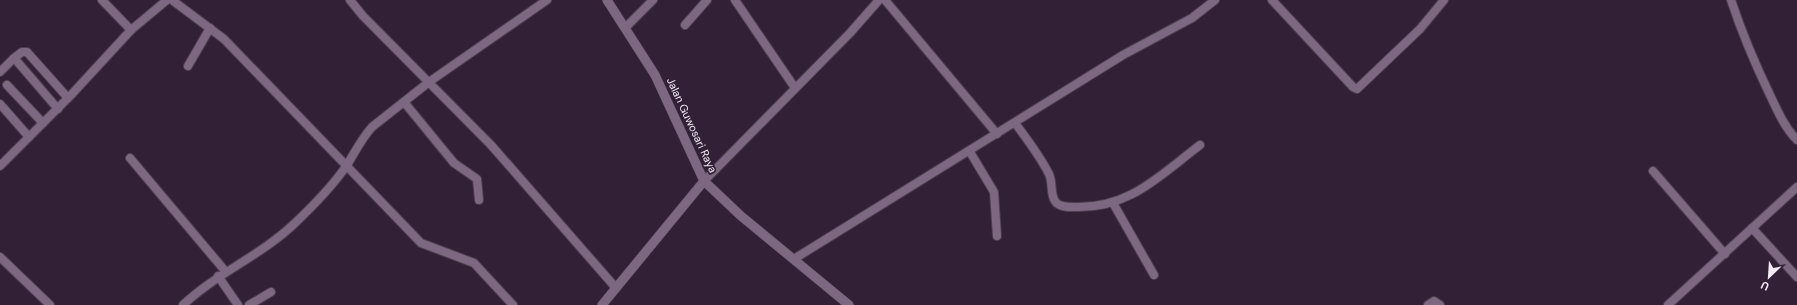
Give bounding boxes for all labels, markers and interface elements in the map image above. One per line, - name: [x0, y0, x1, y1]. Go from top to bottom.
- street label: Jalan Guwosari Raya: [664, 75, 720, 175]
- north arrow: [1749, 257, 1789, 297]
- text: U: [1758, 278, 1771, 294]

